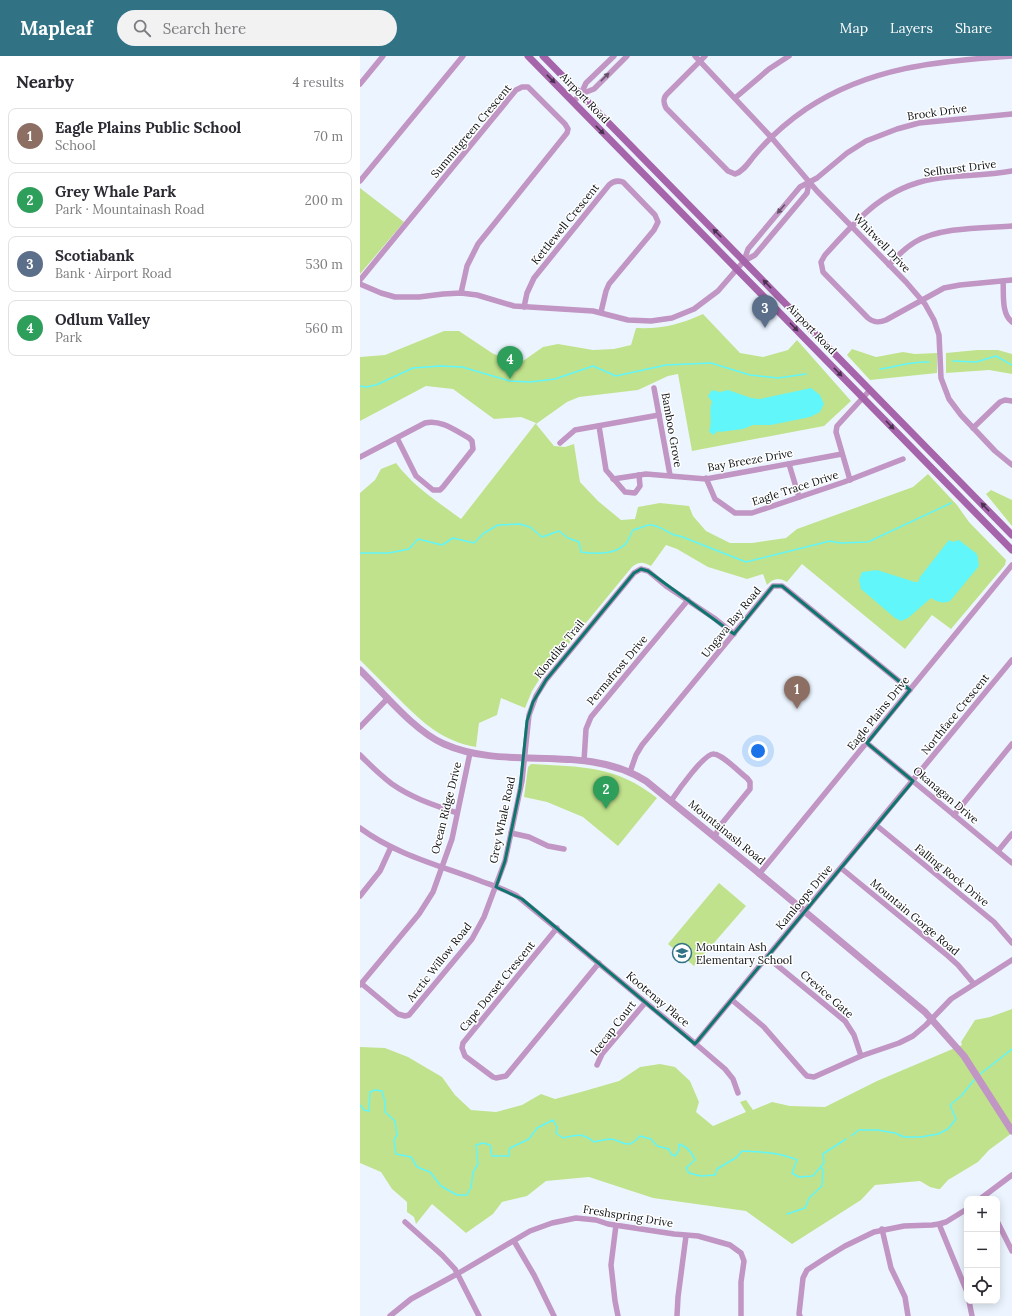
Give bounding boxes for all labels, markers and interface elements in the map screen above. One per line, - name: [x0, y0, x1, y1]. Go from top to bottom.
- search box: [117, 10, 397, 46]
- text: Mapleaf: [20, 16, 93, 40]
- icon: search: [131, 17, 153, 39]
- text: Search here: [163, 19, 246, 38]
- text: Map: [840, 19, 868, 37]
- text: Layers: [890, 19, 933, 37]
- text: Share: [955, 19, 992, 37]
- street label: Airport Road: [557, 69, 613, 127]
- text: Nearby: [16, 71, 74, 93]
- one-way arrow: [600, 73, 610, 82]
- text: 4 results: [293, 74, 344, 91]
- one-way arrow: [546, 74, 555, 84]
- street label: Summitgreen Crescent: [428, 81, 515, 181]
- street label: Brock Drive: [906, 101, 968, 123]
- text: Eagle Plains Public School: [55, 118, 241, 137]
- one-way arrow: [596, 125, 605, 135]
- text: 1: [27, 128, 33, 145]
- text: 70 m: [314, 128, 343, 145]
- text: School: [55, 137, 96, 154]
- street label: Selhurst Drive: [923, 157, 997, 179]
- street label: Kettlewell Crescent: [528, 180, 602, 267]
- text: Grey Whale Park: [55, 182, 176, 201]
- text: 2: [27, 192, 33, 209]
- text: 200 m: [305, 192, 343, 209]
- text: Park · Mountainash Road: [55, 201, 205, 218]
- one-way arrow: [777, 204, 786, 214]
- street label: Whitwell Drive: [850, 211, 914, 275]
- one-way arrow: [712, 228, 722, 238]
- text: Scotiabank: [55, 246, 134, 265]
- text: 3: [26, 256, 34, 273]
- text: 530 m: [306, 256, 343, 273]
- text: Bank · Airport Road: [55, 265, 172, 282]
- one-way arrow: [762, 279, 772, 289]
- pin: 3: [752, 295, 778, 328]
- street label: Airport Road: [784, 300, 840, 358]
- text: Odlum Valley: [55, 310, 150, 329]
- text: 4: [26, 320, 34, 337]
- text: 560 m: [305, 320, 343, 337]
- one-way arrow: [789, 322, 799, 332]
- text: Park: [55, 329, 82, 346]
- pin: 4: [497, 346, 523, 379]
- one-way arrow: [833, 367, 843, 377]
- street label: Bamboo Grove: [659, 392, 685, 468]
- one-way arrow: [885, 420, 895, 430]
- street label: Bay Breeze Drive: [706, 446, 794, 474]
- street label: Eagle Trace Drive: [750, 467, 840, 509]
- one-way arrow: [980, 502, 990, 512]
- street label: Ungava Bay Road: [698, 583, 764, 660]
- street label: Klondike Trail: [531, 617, 587, 681]
- street label: Permafrost Drive: [584, 632, 650, 708]
- street label: Northface Crescent: [918, 670, 993, 757]
- street label: Eagle Plains Drive: [844, 673, 912, 753]
- pin: 1: [784, 676, 810, 709]
- your location: [748, 741, 768, 761]
- street label: Ocean Ridge Drive: [428, 760, 464, 856]
- street label: Okanagan Drive: [910, 763, 982, 827]
- street label: Grey Whale Road: [486, 775, 518, 865]
- pin: 2: [593, 776, 619, 809]
- street label: Mountainash Road: [686, 797, 769, 868]
- street label: Falling Rock Drive: [912, 841, 992, 909]
- street label: Kamloops Drive: [773, 861, 835, 933]
- street label: Mountain Gorge Road: [868, 876, 963, 959]
- street label: Arctic Willow Road: [403, 919, 475, 1005]
- street label: Cape Dorset Crescent: [456, 937, 538, 1034]
- place label: Mountain Ash Elementary School: [696, 940, 792, 967]
- school or university icon: Mountain Ash Elementary School: [671, 942, 693, 964]
- street label: Crevice Gate: [798, 967, 856, 1021]
- street label: Kootenay Place: [623, 968, 693, 1030]
- street label: Icecap Court: [587, 997, 639, 1058]
- map controls: [964, 1196, 1000, 1304]
- button: +: [964, 1196, 1000, 1232]
- street label: Freshspring Drive: [582, 1202, 674, 1230]
- button: −: [964, 1232, 1000, 1268]
- button: locate: [964, 1268, 1000, 1304]

